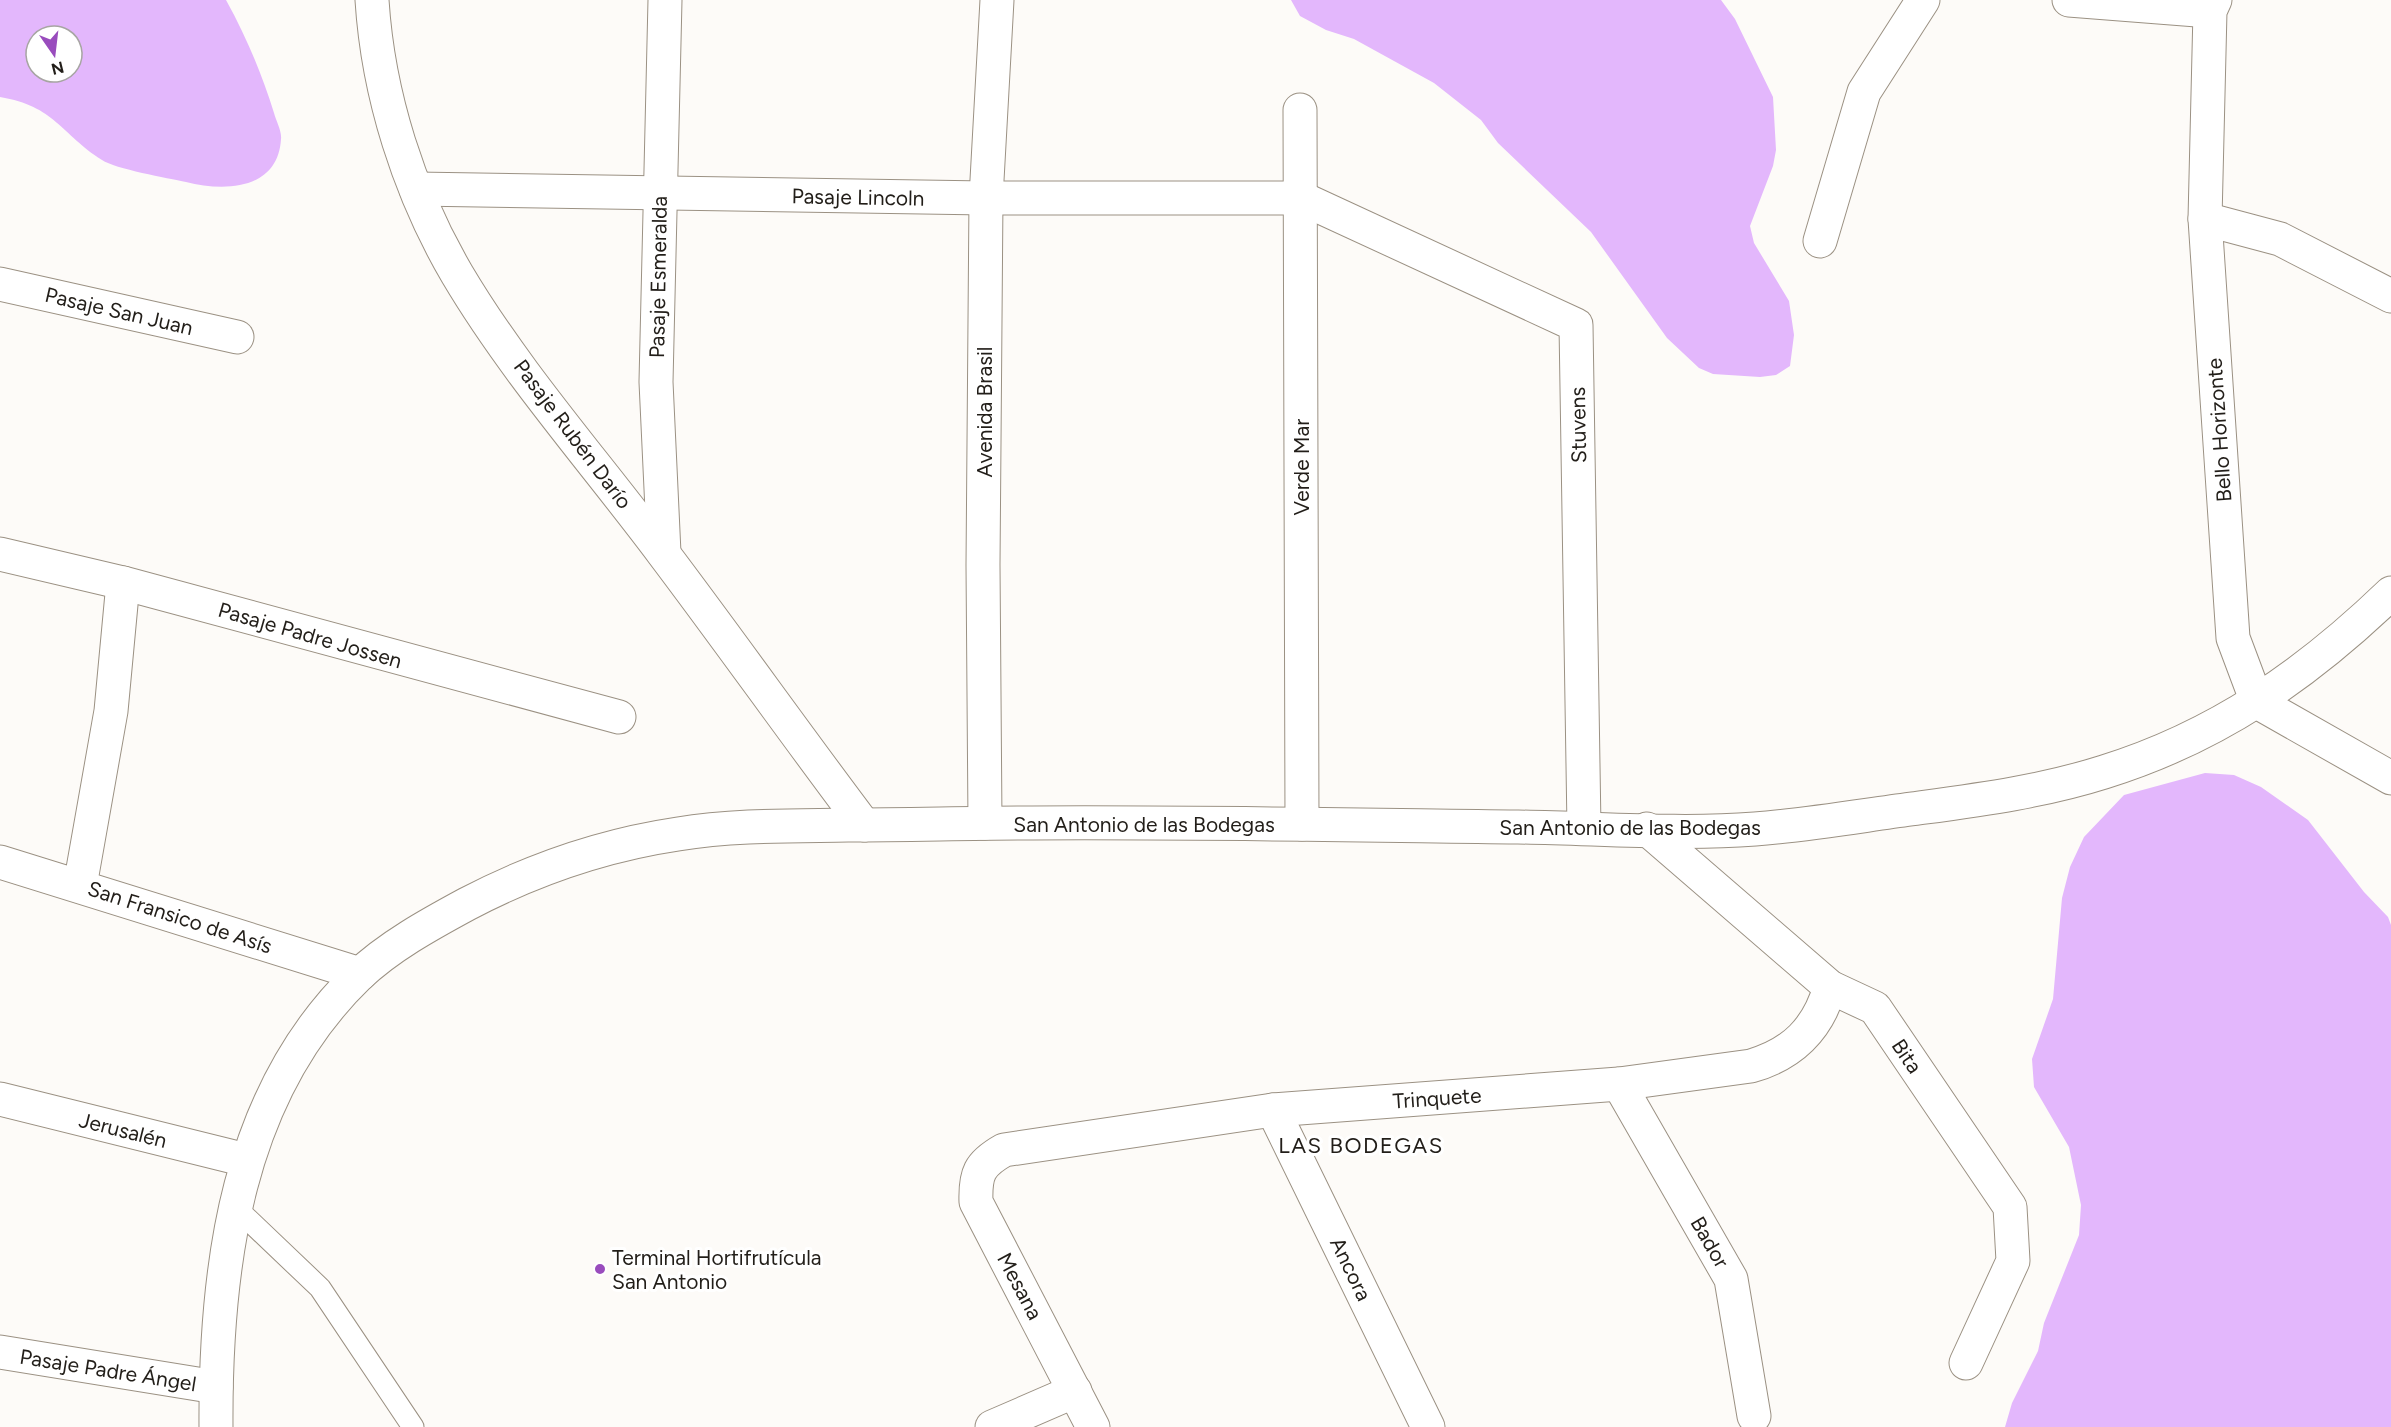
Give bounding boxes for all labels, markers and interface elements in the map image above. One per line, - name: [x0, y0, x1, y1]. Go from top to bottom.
- north arrow: [24, 24, 84, 84]
- text: N: [49, 57, 66, 79]
- street label: Pasaje Lincoln: [791, 183, 925, 211]
- street label: Pasaje Esmeralda: [644, 196, 672, 358]
- street label: Pasaje San Juan: [43, 282, 195, 340]
- street label: Avenida Brasil: [972, 347, 997, 477]
- street label: Pasaje Rubén Darío: [509, 354, 637, 514]
- street label: Bello Horizonte: [2201, 357, 2237, 503]
- street label: Stuvens: [1565, 387, 1591, 463]
- street label: Verde Mar: [1289, 419, 1314, 515]
- street label: Pasaje Padre Jossen: [215, 597, 405, 673]
- street label: San Antonio de las Bodegas: [1013, 812, 1275, 837]
- street label: San Antonio de las Bodegas: [1499, 815, 1761, 840]
- street label: San Fransico de Asís: [85, 875, 275, 959]
- street label: Bita: [1886, 1034, 1928, 1078]
- street label: Trinquete: [1392, 1082, 1482, 1114]
- street label: Jerusalén: [77, 1107, 169, 1153]
- district label: LAS BODEGAS: [1278, 1132, 1444, 1159]
- street label: Bador: [1685, 1212, 1735, 1272]
- street label: Ancora: [1325, 1233, 1377, 1305]
- place label: Terminal Hortifrutícula San Antonio: [612, 1245, 821, 1294]
- street label: Mesana: [992, 1248, 1048, 1324]
- marker: Terminal Hortifrutícula San Antonio: [593, 1262, 607, 1276]
- street label: Pasaje Padre Ángel: [18, 1344, 198, 1396]

